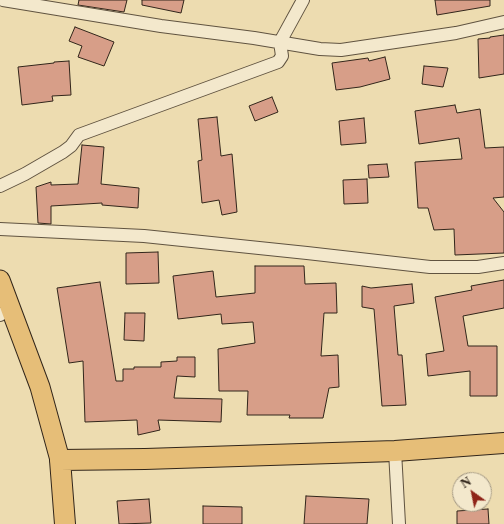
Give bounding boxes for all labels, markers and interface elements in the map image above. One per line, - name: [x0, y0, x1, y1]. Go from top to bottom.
- north arrow: [452, 472, 492, 512]
- text: N: [458, 474, 474, 491]

